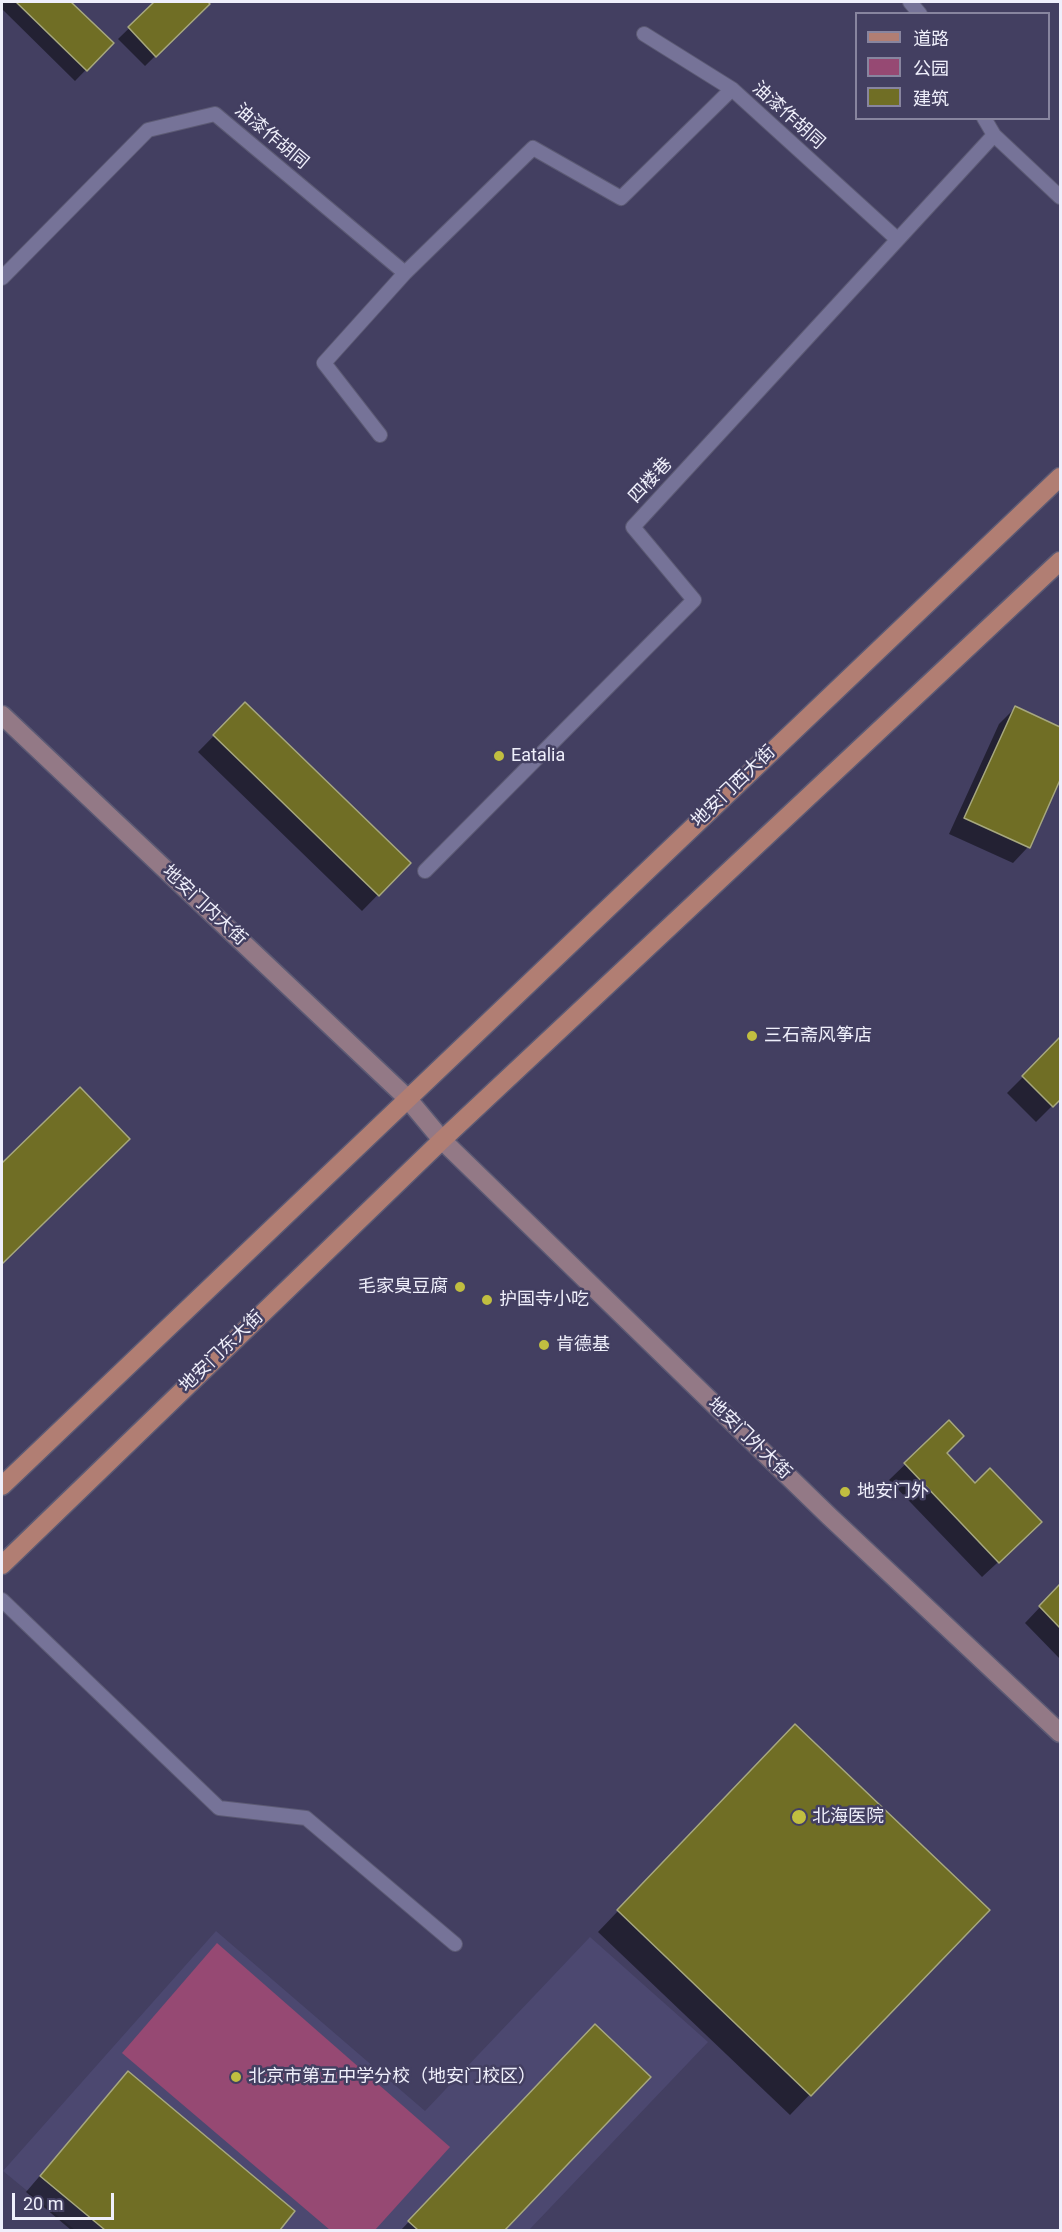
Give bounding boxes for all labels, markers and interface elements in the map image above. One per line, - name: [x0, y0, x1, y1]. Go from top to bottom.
- legend: [855, 12, 1050, 120]
- text: 道路: [913, 28, 949, 49]
- text: 公园: [913, 58, 949, 79]
- street label: 油漆作胡同: [747, 78, 829, 154]
- text: 建筑: [913, 88, 949, 109]
- street label: 油漆作胡同: [230, 100, 312, 174]
- street label: 四楼巷: [625, 454, 677, 508]
- street label: 地安门西大街: [688, 742, 780, 832]
- place label: Eatalia: [511, 745, 565, 767]
- marker: Eatalia: [492, 749, 506, 763]
- street label: 地安门内大街: [157, 861, 251, 951]
- place label: 三石斋风筝店: [764, 1025, 872, 1047]
- marker: 三石斋风筝店: [745, 1029, 759, 1043]
- place label: 毛家臭豆腐: [358, 1276, 448, 1298]
- marker: 毛家臭豆腐: [453, 1280, 467, 1294]
- place label: 护国寺小吃: [499, 1289, 589, 1311]
- marker: 护国寺小吃: [480, 1293, 494, 1307]
- street label: 地安门东大街: [176, 1307, 268, 1397]
- place label: 肯德基: [556, 1334, 610, 1356]
- marker: 肯德基: [537, 1338, 551, 1352]
- street label: 地安门外大街: [703, 1394, 795, 1484]
- place label: 地安门外: [857, 1481, 929, 1503]
- marker: 地安门外: [838, 1485, 852, 1499]
- place label: 北海医院: [812, 1806, 884, 1828]
- marker: 北海医院: [790, 1808, 808, 1826]
- place label: 北京市第五中学分校（地安门校区）: [248, 2066, 536, 2088]
- marker: 北京市第五中学分校（地安门校区）: [229, 2070, 243, 2084]
- scale bar: [15, 2181, 117, 2219]
- text: 20 m: [23, 2193, 63, 2214]

